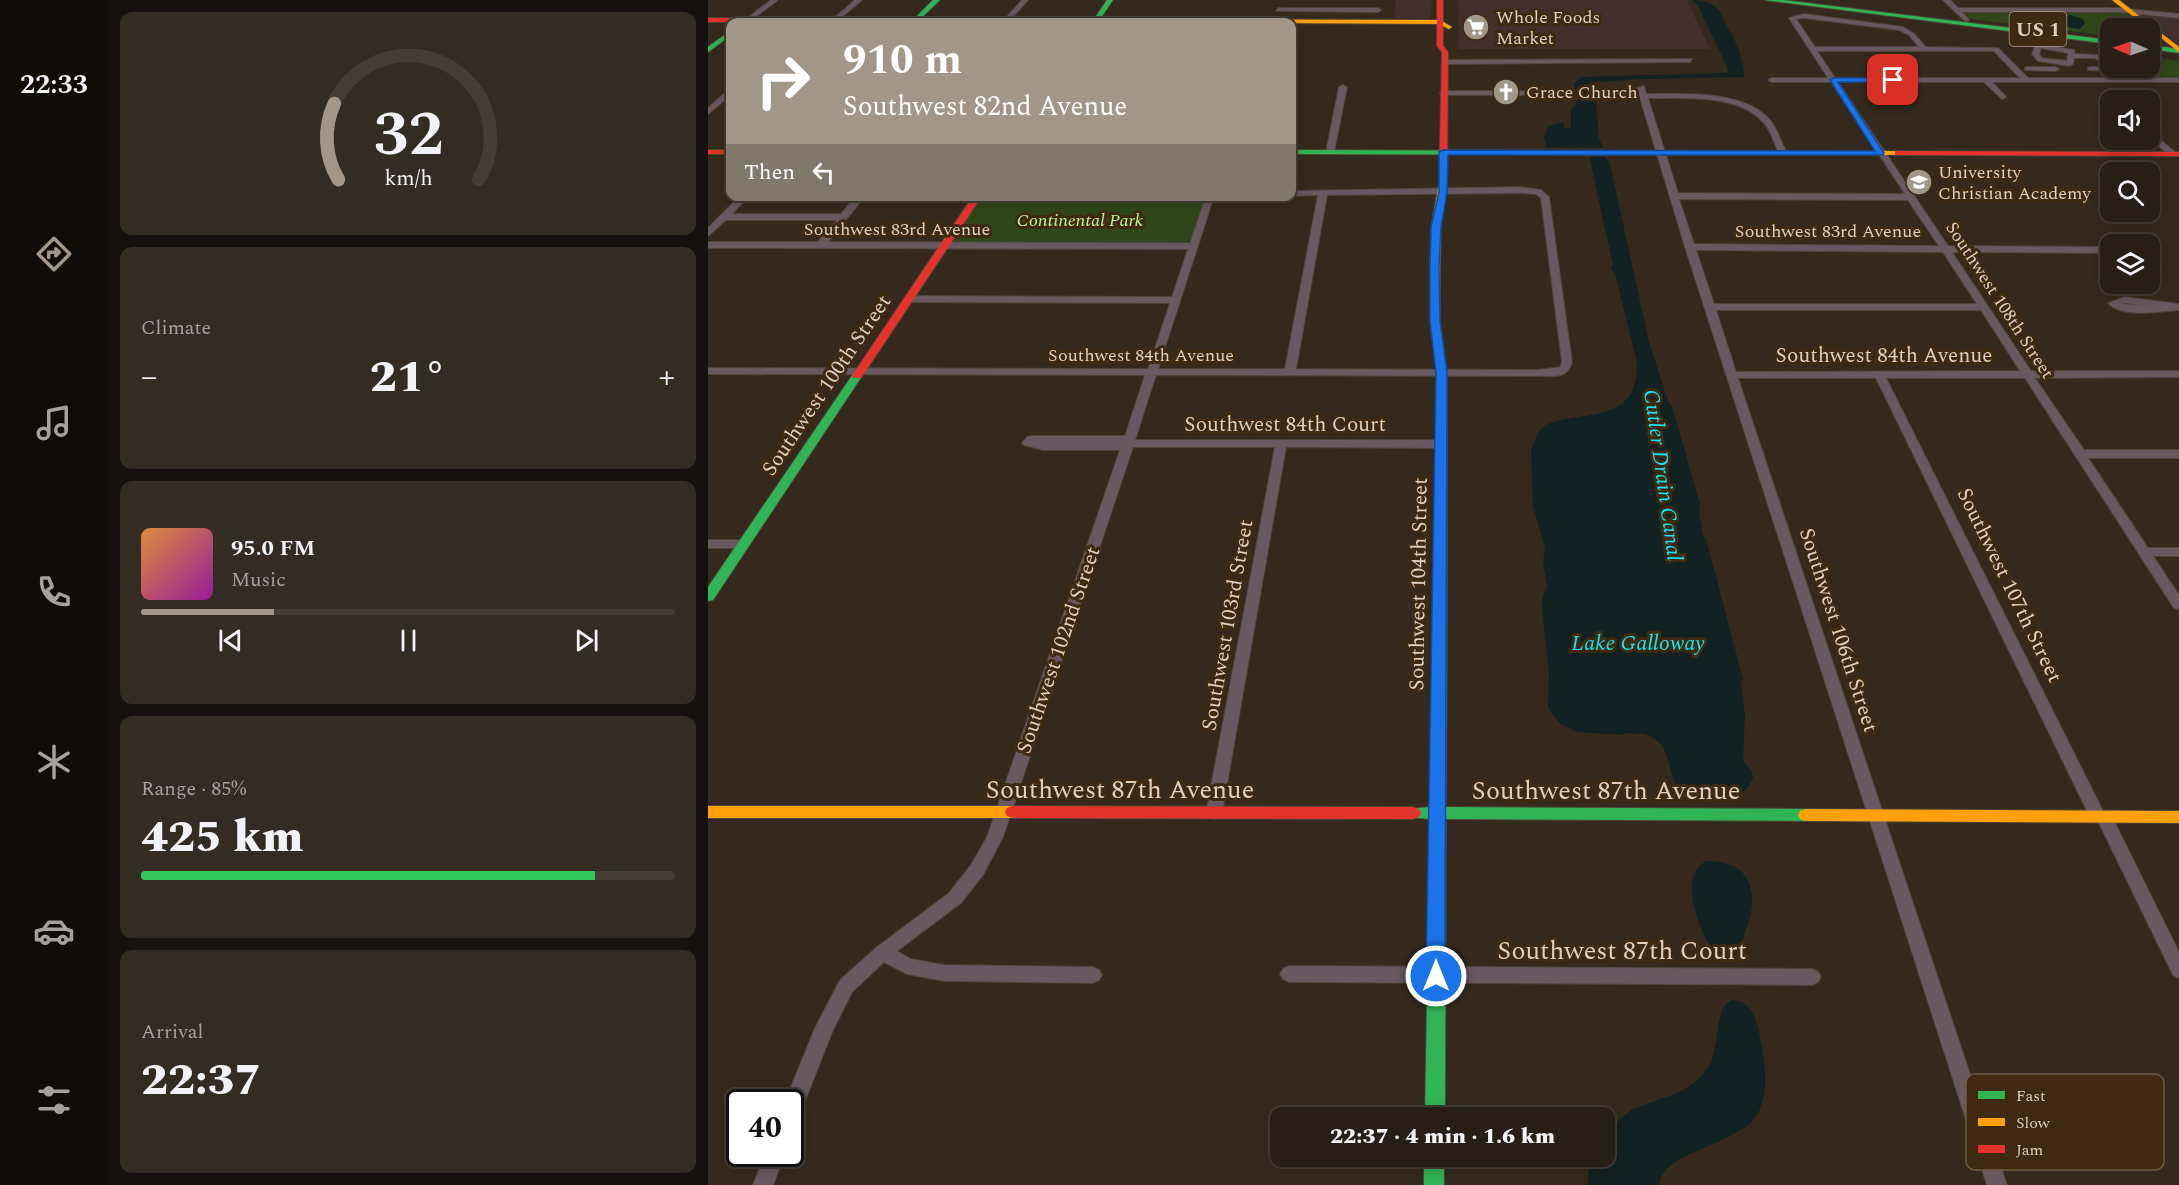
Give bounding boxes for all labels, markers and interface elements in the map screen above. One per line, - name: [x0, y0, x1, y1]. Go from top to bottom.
- place label: Whole Foods Market: [1496, 4, 1600, 52]
- supermarket icon: Whole Foods Market: [1461, 12, 1491, 42]
- road number: US 1: [2010, 12, 2066, 46]
- north arrow: [2100, 18, 2160, 78]
- map controls: [2100, 18, 2160, 294]
- text: 910 m: [843, 29, 962, 92]
- icon: right: [744, 42, 822, 120]
- pin: [1867, 54, 1918, 105]
- icon: arrive: [1876, 63, 1909, 96]
- text: 22:33: [20, 64, 88, 106]
- church icon: Grace Church: [1491, 77, 1521, 107]
- place label: Grace Church: [1526, 79, 1638, 106]
- text: Southwest 82nd Avenue: [843, 86, 1127, 128]
- text: 32: [373, 88, 443, 183]
- button: sound: [2100, 90, 2160, 150]
- text: Then: [744, 156, 795, 189]
- icon: left: [807, 156, 840, 189]
- place label: University Christian Academy: [1938, 159, 2092, 207]
- button: search: [2100, 162, 2160, 222]
- text: km/h: [384, 163, 432, 196]
- school or university icon: University Christian Academy: [1904, 167, 1934, 197]
- park label: Continental Park: [1017, 207, 1144, 234]
- street label: Southwest 83rd Avenue: [804, 216, 990, 243]
- street label: Southwest 108th Street: [1939, 216, 2061, 384]
- street label: Southwest 83rd Avenue: [1735, 218, 1921, 245]
- icon: directions: [33, 233, 75, 275]
- button: layers: [2100, 234, 2160, 294]
- street label: Southwest 100th Street: [754, 288, 900, 483]
- text: Climate: [141, 313, 211, 343]
- street label: Southwest 84th Avenue: [1776, 340, 1992, 372]
- street label: Southwest 84th Avenue: [1048, 342, 1234, 369]
- text: 21°: [370, 343, 446, 412]
- text: −: [141, 352, 158, 402]
- text: +: [658, 352, 675, 402]
- water label: Cutler Drain Canal: [1634, 387, 1691, 564]
- icon: music: [33, 402, 75, 444]
- street label: Southwest 84th Court: [1184, 409, 1386, 441]
- street label: Southwest 104th Street: [1401, 477, 1437, 691]
- street label: Southwest 107th Street: [1948, 483, 2070, 688]
- street label: Southwest 103rd Street: [1194, 517, 1262, 733]
- street label: Southwest 106th Street: [1790, 524, 1886, 737]
- text: 95.0 FM: [231, 532, 315, 565]
- street label: Southwest 102nd Street: [1008, 542, 1109, 758]
- text: Music: [231, 565, 286, 595]
- icon: phone: [33, 571, 75, 613]
- icon: previous: [214, 624, 247, 657]
- icon: pause: [392, 624, 425, 657]
- icon: next: [570, 624, 603, 657]
- water label: Lake Galloway: [1571, 627, 1705, 660]
- icon: climate: [33, 741, 75, 783]
- street label: Southwest 87th Avenue: [986, 770, 1254, 810]
- street label: Southwest 87th Avenue: [1472, 771, 1740, 811]
- text: Range · 85%: [141, 774, 246, 804]
- text: 425 km: [141, 803, 303, 872]
- icon: car: [33, 910, 75, 952]
- street label: Southwest 87th Court: [1497, 931, 1747, 971]
- position arrow: [1404, 944, 1468, 1008]
- text: Arrival: [141, 1017, 203, 1047]
- text: 22:37: [141, 1046, 262, 1115]
- legend: [1966, 1074, 2164, 1170]
- icon: filters: [33, 1079, 75, 1121]
- text: Fast: [2016, 1084, 2046, 1108]
- speed limit sign: 40: [726, 1089, 804, 1167]
- text: Slow: [2016, 1111, 2051, 1135]
- text: 22:37 · 4 min · 1.6 km: [1330, 1120, 1555, 1153]
- text: Jam: [2016, 1138, 2044, 1162]

